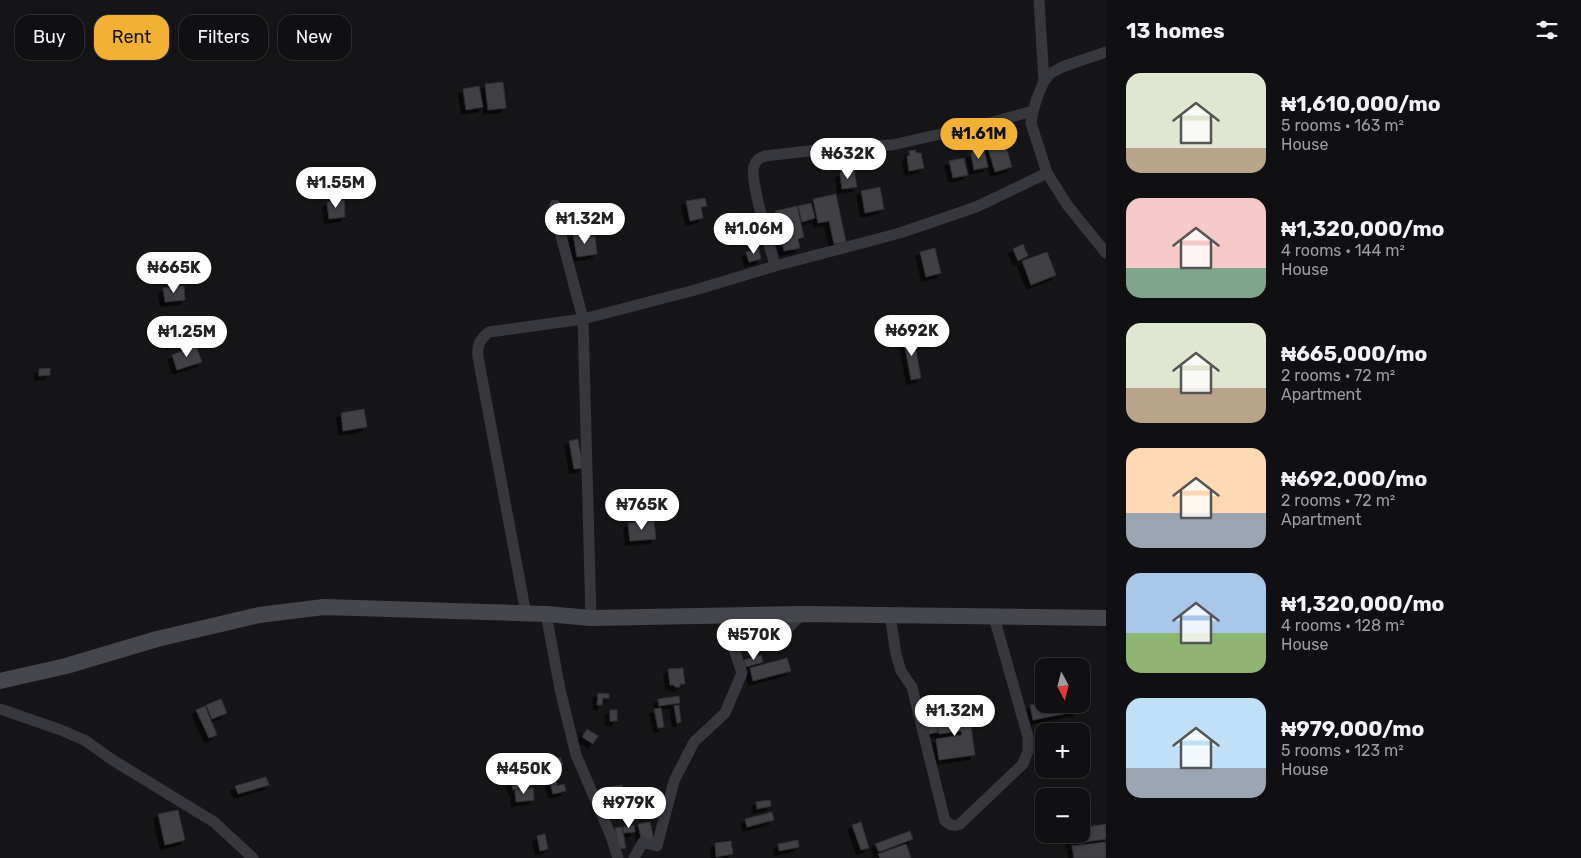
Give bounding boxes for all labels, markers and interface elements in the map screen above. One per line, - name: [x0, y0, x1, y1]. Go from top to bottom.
- chip: Buy: [15, 15, 84, 60]
- chip: Rent: [94, 15, 169, 60]
- chip: Filters: [179, 15, 268, 60]
- chip: New: [278, 15, 351, 60]
- icon: filters: [1533, 16, 1561, 44]
- text: 13 homes: [1126, 18, 1225, 43]
- text: ₦1,610,000/mo: [1281, 91, 1441, 116]
- icon: home: [1166, 93, 1226, 153]
- text: 5 rooms · 163 m²: [1281, 116, 1404, 135]
- pin: ₦1.61M: [938, 118, 1020, 160]
- text: ₦1.61M: [951, 124, 1007, 143]
- text: House: [1281, 135, 1328, 154]
- pin: ₦632K: [813, 138, 883, 180]
- text: ₦632K: [821, 144, 875, 163]
- pin: ₦1.55M: [295, 166, 377, 209]
- text: ₦1.55M: [307, 173, 365, 192]
- pin: ₦1.32M: [544, 202, 626, 245]
- text: ₦1.32M: [556, 209, 614, 228]
- pin: ₦1.06M: [713, 212, 795, 255]
- text: ₦1,320,000/mo: [1281, 216, 1444, 241]
- icon: home: [1166, 218, 1226, 278]
- text: ₦1.06M: [725, 219, 783, 238]
- text: 4 rooms · 144 m²: [1281, 241, 1405, 260]
- pin: ₦665K: [139, 252, 209, 294]
- text: ₦665K: [147, 258, 201, 277]
- text: House: [1281, 260, 1328, 279]
- pin: ₦692K: [877, 314, 947, 357]
- pin: ₦1.25M: [146, 316, 228, 358]
- text: ₦692K: [885, 321, 939, 340]
- text: ₦1.25M: [158, 322, 216, 341]
- text: ₦665,000/mo: [1281, 341, 1427, 366]
- icon: home: [1166, 343, 1226, 403]
- text: 2 rooms · 72 m²: [1281, 366, 1395, 385]
- text: Apartment: [1281, 385, 1361, 404]
- text: ₦692,000/mo: [1281, 466, 1427, 491]
- icon: home: [1166, 468, 1226, 528]
- pin: ₦765K: [607, 488, 677, 531]
- text: 2 rooms · 72 m²: [1281, 491, 1395, 510]
- text: ₦765K: [616, 495, 668, 514]
- text: Apartment: [1281, 510, 1361, 529]
- text: ₦1,320,000/mo: [1281, 591, 1444, 616]
- icon: home: [1166, 593, 1226, 653]
- text: 4 rooms · 128 m²: [1281, 616, 1405, 635]
- pin: ₦570K: [719, 618, 789, 661]
- text: ₦570K: [728, 625, 780, 644]
- text: House: [1281, 635, 1328, 654]
- north arrow: [1035, 658, 1090, 712]
- map controls: [1035, 658, 1090, 843]
- pin: ₦1.32M: [914, 694, 996, 737]
- text: ₦1.32M: [926, 701, 984, 720]
- text: ₦979,000/mo: [1281, 716, 1424, 741]
- icon: home: [1166, 718, 1226, 778]
- button: +: [1035, 723, 1090, 778]
- text: 5 rooms · 123 m²: [1281, 741, 1404, 760]
- pin: ₦450K: [489, 752, 559, 795]
- text: ₦450K: [497, 759, 551, 778]
- text: House: [1281, 760, 1328, 779]
- pin: ₦979K: [594, 786, 664, 829]
- button: −: [1035, 788, 1090, 843]
- text: ₦979K: [603, 793, 655, 812]

